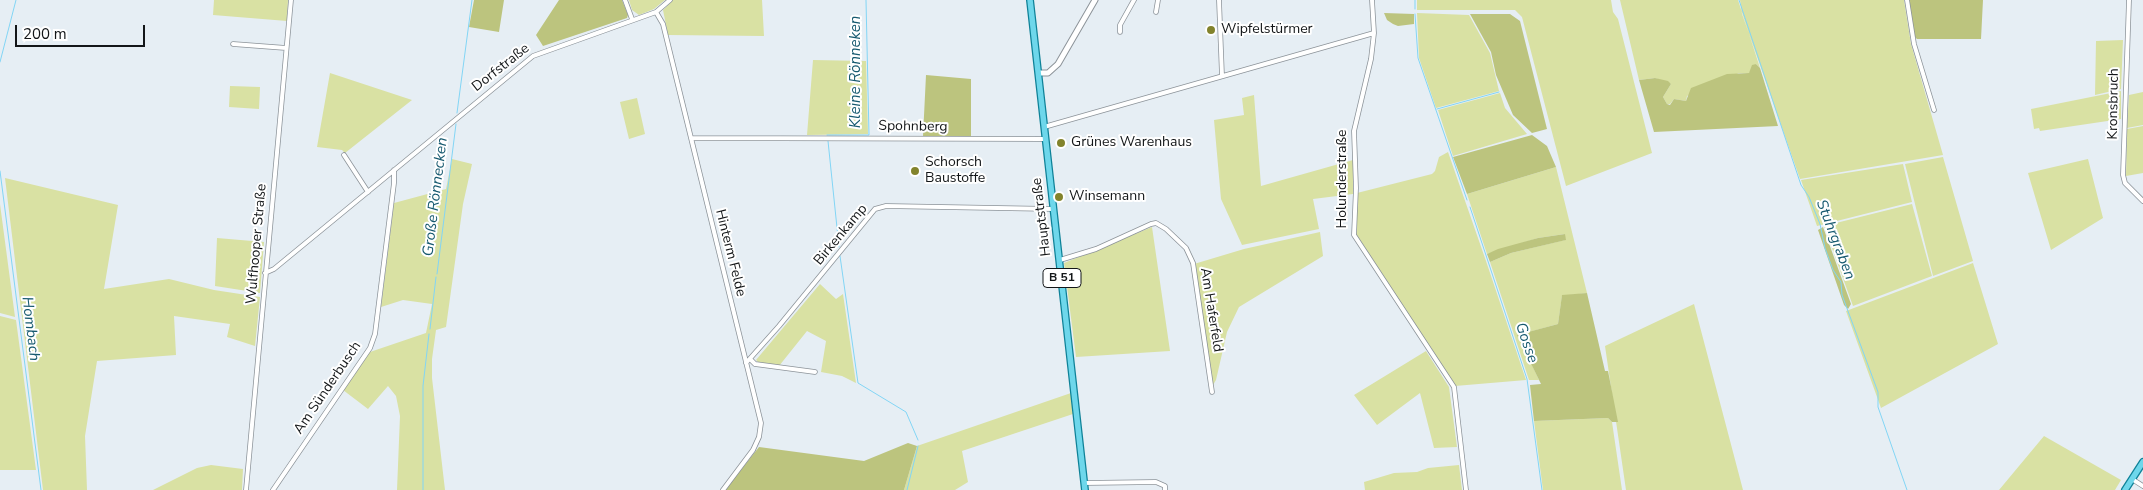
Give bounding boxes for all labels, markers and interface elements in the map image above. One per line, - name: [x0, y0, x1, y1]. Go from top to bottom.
- scale bar: [18, 15, 148, 47]
- water label: Kleine Rönneken: [847, 16, 865, 128]
- place label: Wipfelstürmer: [1221, 22, 1313, 38]
- text: 200 m: [23, 24, 67, 44]
- marker: Wipfelstürmer: [1205, 24, 1217, 36]
- street label: Dorfstraße: [469, 40, 533, 96]
- street label: Kronsbruch: [2105, 68, 2123, 140]
- street label: Spohnberg: [878, 118, 948, 136]
- street label: Holunderstraße: [1335, 130, 1351, 228]
- place label: Grünes Warenhaus: [1071, 135, 1192, 151]
- water label: Große Rönnecken: [420, 137, 452, 257]
- marker: Grünes Warenhaus: [1055, 137, 1067, 149]
- place label: Schorsch Baustoffe: [925, 155, 985, 188]
- marker: Schorsch Baustoffe: [909, 165, 921, 177]
- street label: Hauptstraße: [1029, 177, 1055, 257]
- street label: Wulfhooper Straße: [243, 183, 271, 305]
- place label: Winsemann: [1069, 189, 1145, 205]
- marker: Winsemann: [1053, 191, 1065, 203]
- water label: Stuhrgraben: [1812, 198, 1858, 282]
- street label: Birkenkamp: [811, 201, 871, 269]
- street label: Hinterm Felde: [711, 208, 749, 298]
- street label: Am Haferfeld: [1196, 267, 1226, 353]
- road number: B 51: [1043, 268, 1081, 288]
- water label: Hombach: [17, 296, 43, 362]
- water label: Gosse: [1511, 320, 1541, 366]
- street label: Am Sünderbusch: [291, 339, 365, 437]

